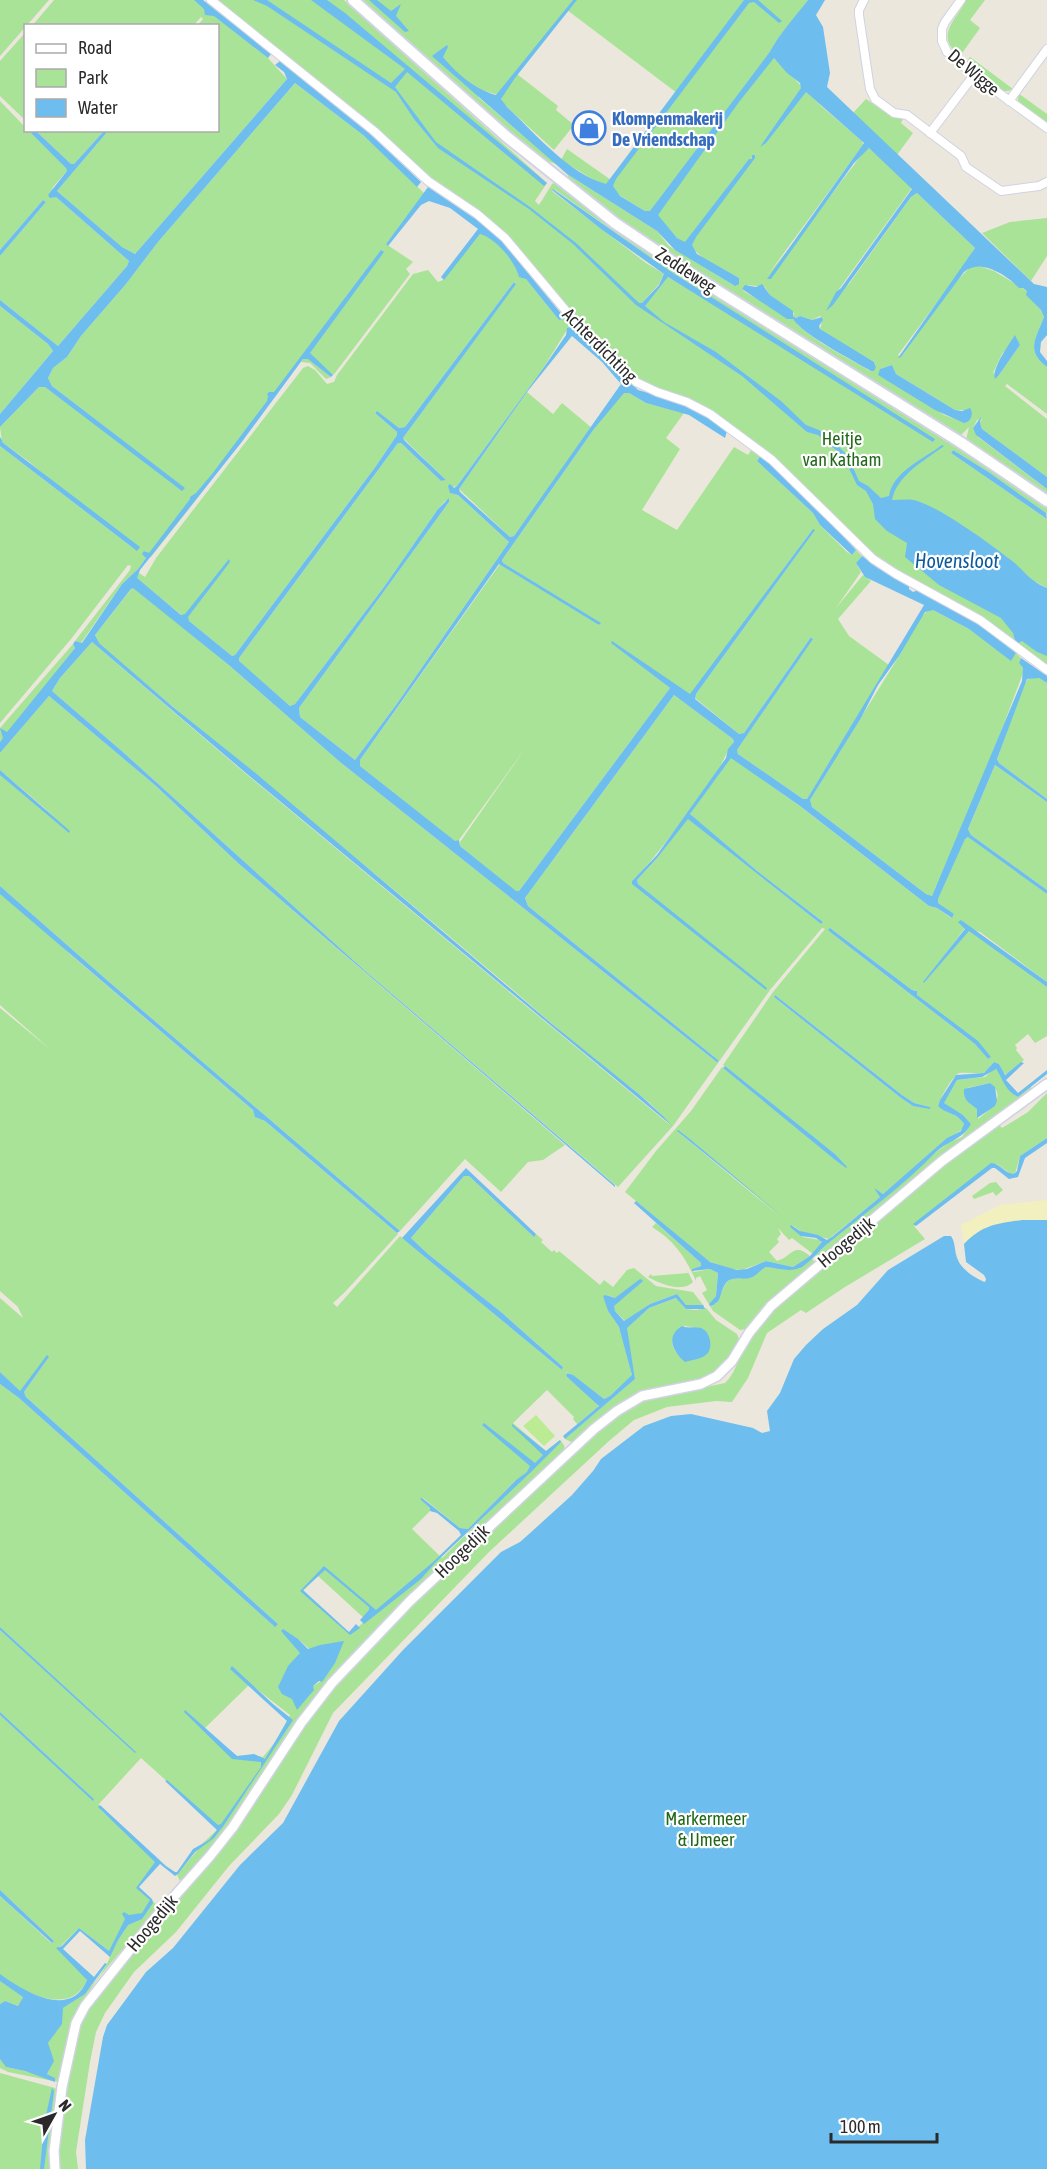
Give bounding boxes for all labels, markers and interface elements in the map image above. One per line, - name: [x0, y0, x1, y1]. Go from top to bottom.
- legend: [24, 24, 219, 132]
- text: Road: [78, 37, 112, 58]
- street label: De Wigge: [944, 44, 1004, 100]
- text: Park: [78, 67, 108, 88]
- text: Water: [78, 97, 118, 118]
- place label: Klompenmakerij De Vriendschap: [612, 108, 723, 150]
- shop icon: Klompenmakerij De Vriendschap: [571, 110, 607, 146]
- street label: Zeddeweg: [652, 243, 720, 297]
- street label: Achterdichting: [558, 303, 642, 387]
- park label: Heitje van Katham: [803, 428, 881, 470]
- water label: Hovensloot: [915, 549, 999, 572]
- street label: Hoogedijk: [813, 1212, 879, 1272]
- street label: Hoogedijk: [430, 1520, 494, 1582]
- park label: Markermeer & IJmeer: [665, 1808, 747, 1850]
- street label: Hoogedijk: [122, 1890, 182, 1956]
- north arrow: [24, 2085, 84, 2145]
- text: N: [56, 2096, 75, 2115]
- scale bar: [831, 2106, 938, 2144]
- text: 100 m: [840, 2116, 881, 2137]

